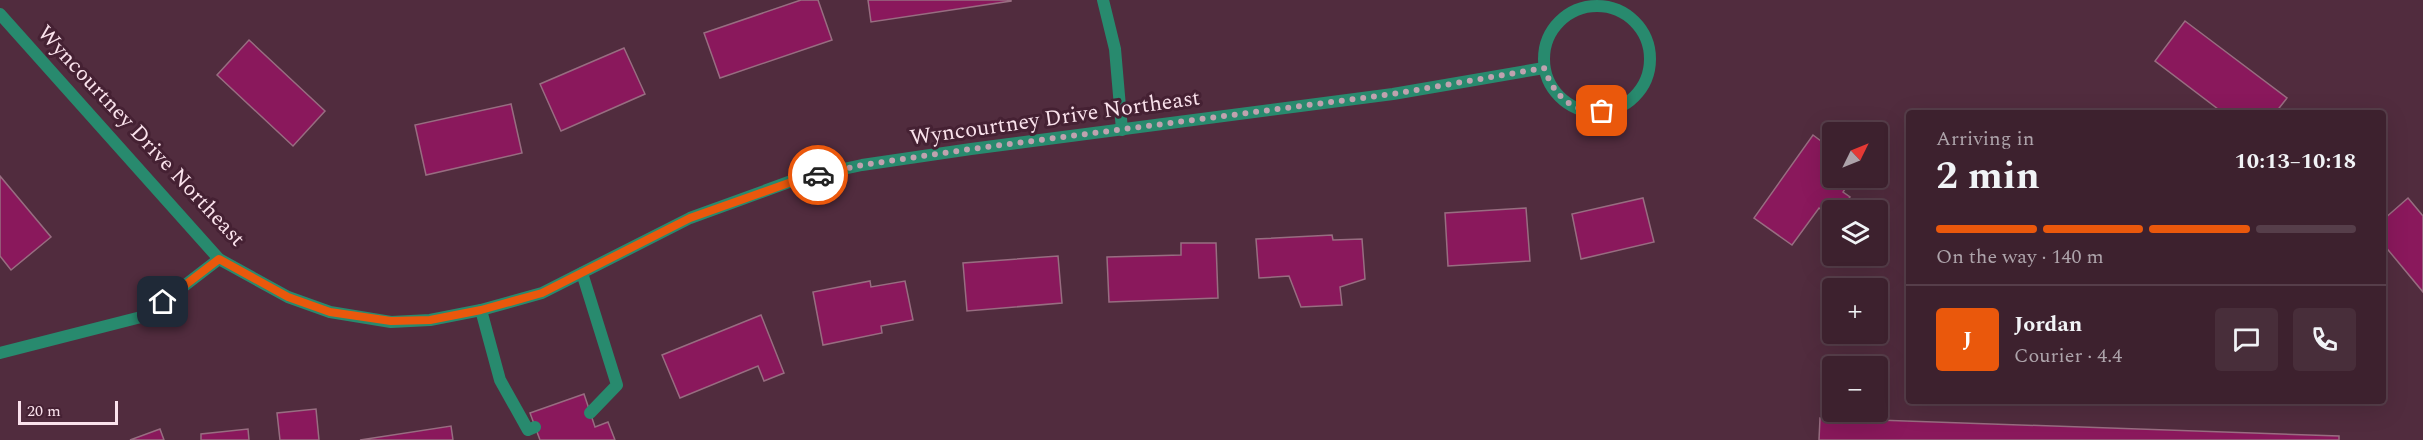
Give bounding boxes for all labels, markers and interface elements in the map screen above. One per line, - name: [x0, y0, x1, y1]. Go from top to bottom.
- street label: Wyncourtney Drive Northeast: [29, 18, 253, 254]
- street label: Wyncourtney Drive Northeast: [908, 81, 1202, 155]
- pin: [1576, 85, 1627, 136]
- icon: bag: [1585, 94, 1618, 127]
- north arrow: [1822, 122, 1888, 188]
- map controls: [1822, 122, 1888, 422]
- text: Arriving in: [1936, 124, 2034, 154]
- courier: [788, 145, 848, 205]
- text: 10:13–10:18: [2234, 145, 2356, 178]
- text: 2 min: [1936, 147, 2040, 206]
- icon: car: [802, 159, 835, 192]
- button: layers: [1822, 200, 1888, 266]
- text: On the way · 140 m: [1936, 242, 2104, 272]
- pin: [137, 276, 188, 327]
- button: +: [1822, 278, 1888, 344]
- icon: home: [146, 285, 179, 318]
- text: Jordan: [2014, 308, 2082, 341]
- button: chat: [2215, 308, 2278, 371]
- button: phone: [2293, 308, 2356, 371]
- text: J: [1963, 323, 1972, 356]
- text: Courier · 4.4: [2014, 341, 2122, 371]
- button: −: [1822, 356, 1888, 422]
- scale bar: [18, 398, 118, 426]
- text: 20 m: [27, 399, 61, 423]

